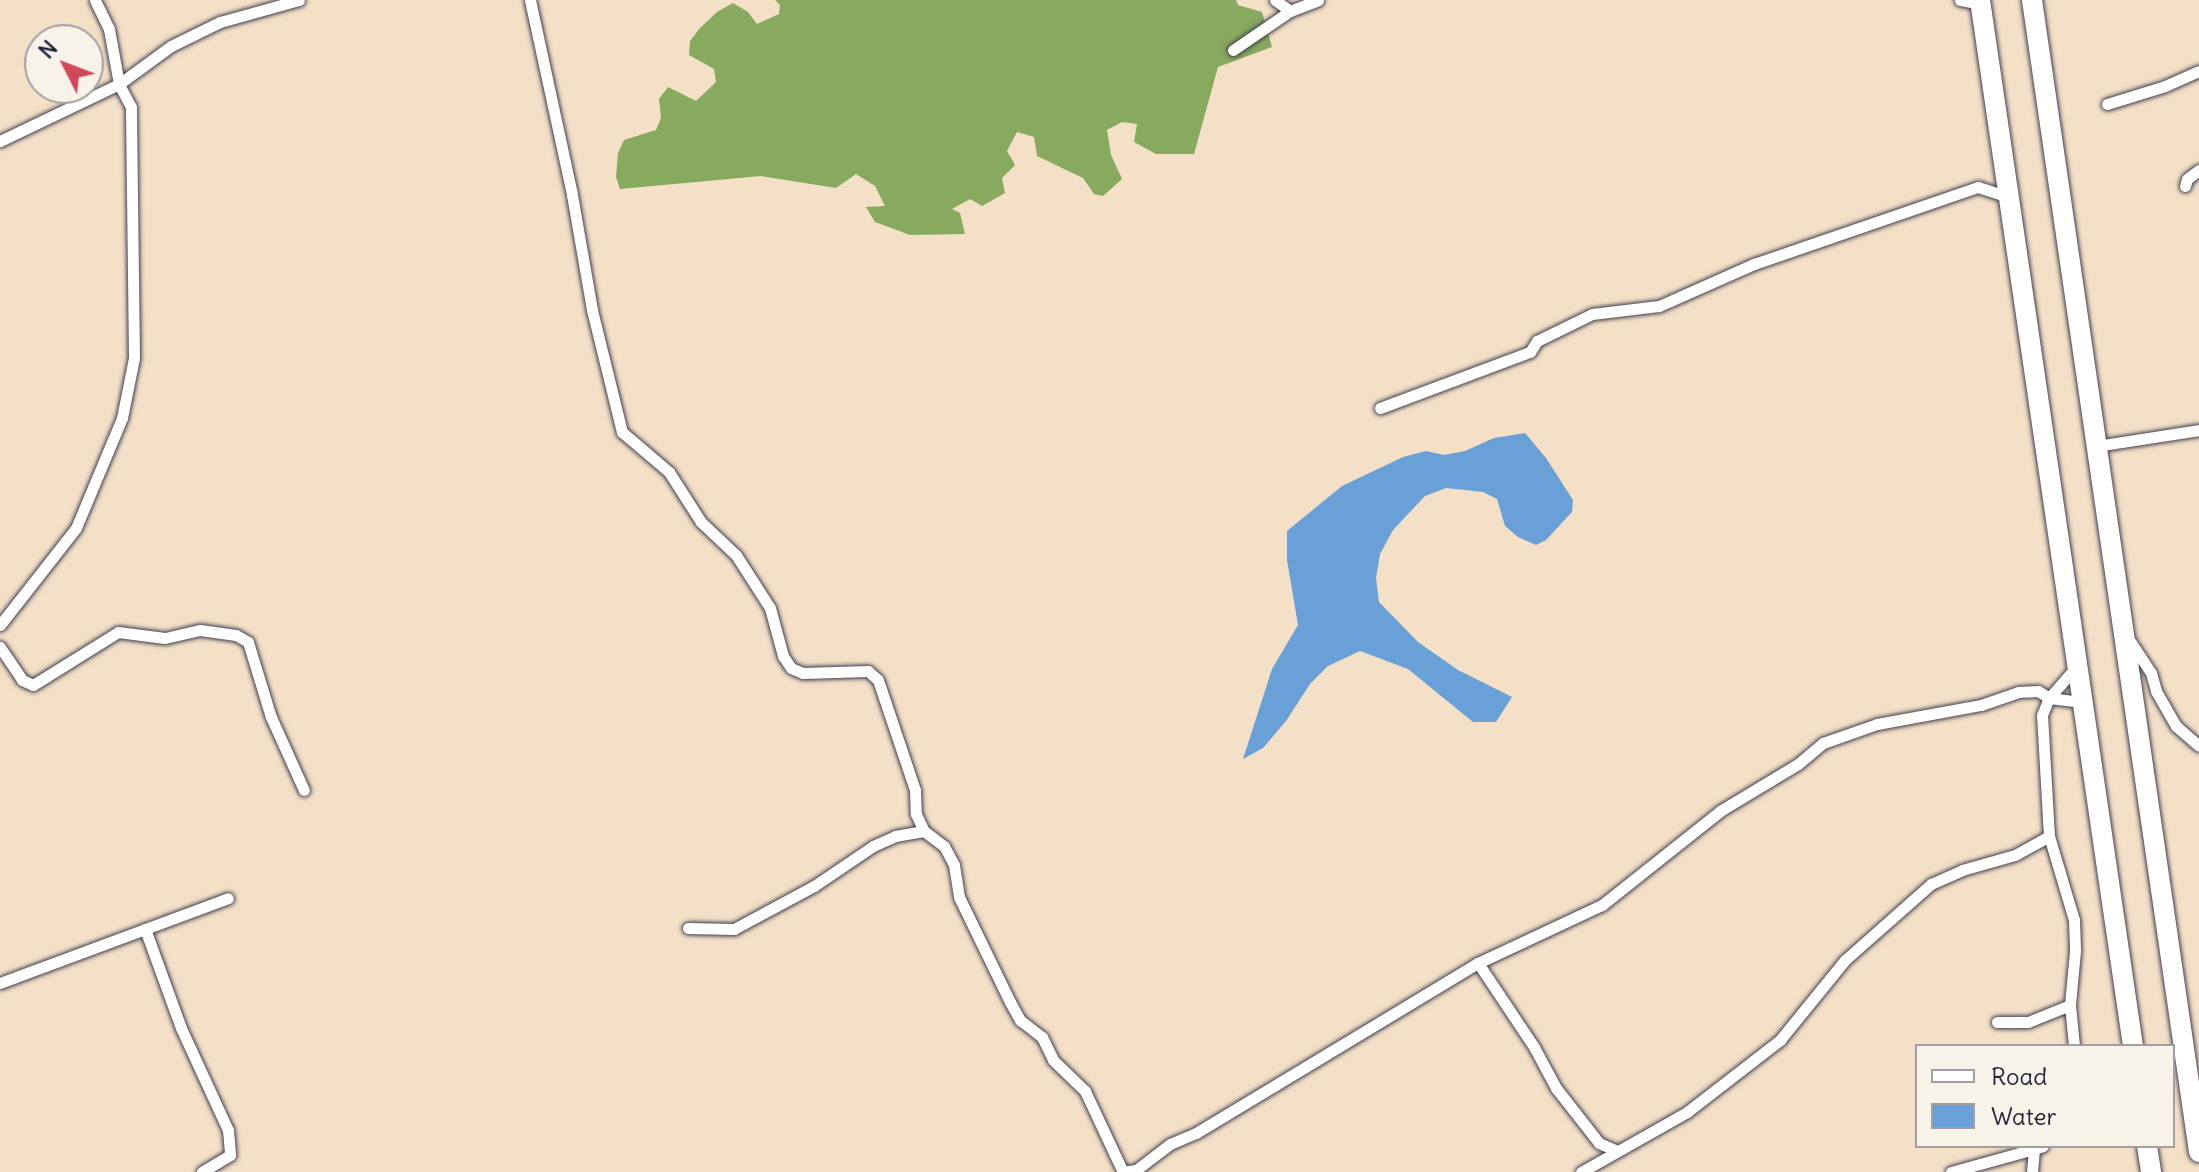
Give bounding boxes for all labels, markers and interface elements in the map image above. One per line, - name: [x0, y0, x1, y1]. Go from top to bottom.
- north arrow: [24, 24, 104, 104]
- text: N: [32, 34, 63, 64]
- legend: [1915, 1044, 2175, 1148]
- text: Road: [1991, 1061, 2047, 1091]
- text: Water: [1991, 1101, 2056, 1131]

